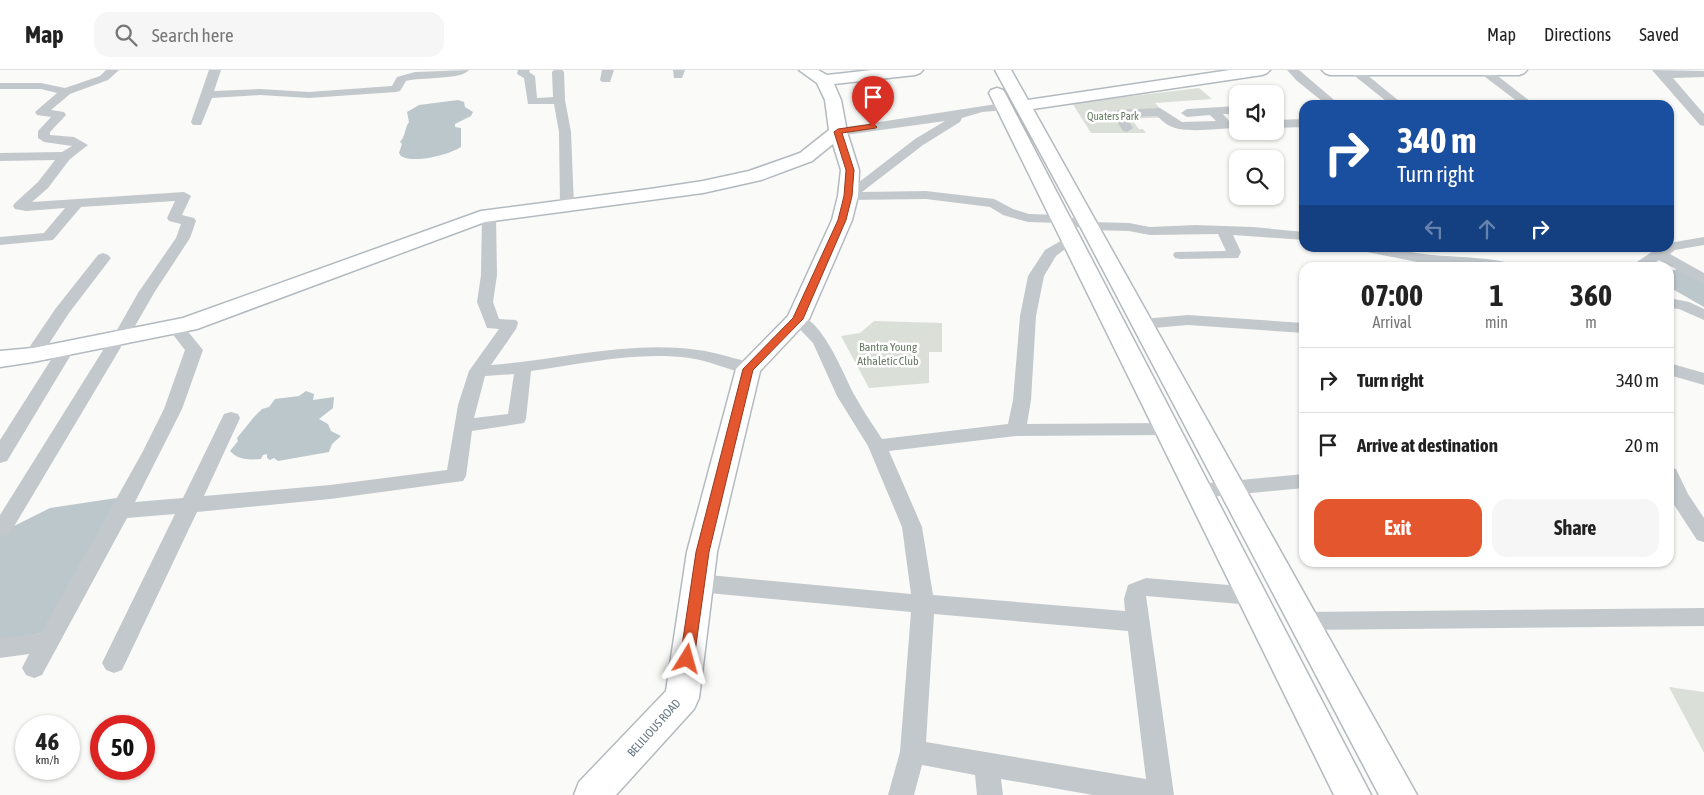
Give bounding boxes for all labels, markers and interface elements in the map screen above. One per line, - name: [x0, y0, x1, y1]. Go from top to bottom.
- search box: [94, 12, 444, 57]
- text: Map: [25, 21, 64, 48]
- icon: search: [112, 21, 140, 49]
- text: Search here: [152, 24, 234, 46]
- text: Map: [1487, 24, 1516, 45]
- text: Directions: [1544, 24, 1611, 45]
- text: Saved: [1639, 24, 1679, 45]
- pin: [852, 76, 894, 127]
- icon: arrive: [859, 83, 887, 111]
- map controls: [1229, 85, 1284, 205]
- button: sound: [1229, 85, 1284, 140]
- park label: Quaters Park: [1087, 110, 1139, 122]
- icon: right: [1314, 120, 1379, 185]
- text: 340 m: [1397, 120, 1476, 160]
- button: search: [1229, 150, 1284, 205]
- text: Turn right: [1397, 161, 1474, 187]
- icon: left: [1420, 215, 1448, 243]
- icon: ahead: [1473, 215, 1501, 243]
- icon: right: [1526, 215, 1554, 243]
- text: 07:00: [1361, 278, 1423, 312]
- text: 1: [1489, 278, 1504, 312]
- text: 360: [1570, 278, 1612, 312]
- text: Arrival: [1372, 313, 1412, 331]
- text: min: [1485, 313, 1508, 331]
- text: m: [1585, 313, 1597, 331]
- park label: Bantra Young Athaletic Club: [857, 340, 919, 368]
- icon: right: [1314, 366, 1342, 394]
- text: Turn right: [1357, 369, 1424, 391]
- text: 340 m: [1616, 369, 1659, 391]
- icon: arrive: [1314, 431, 1342, 459]
- text: Arrive at destination: [1357, 434, 1498, 456]
- text: 20 m: [1625, 434, 1659, 456]
- button: Exit: [1314, 499, 1482, 557]
- button: Share: [1492, 499, 1659, 557]
- position arrow: [660, 632, 712, 684]
- street label: BELILIOUS ROAD: [625, 696, 684, 760]
- speed limit sign: 50: [90, 715, 155, 780]
- text: 46: [36, 727, 59, 755]
- text: km/h: [36, 753, 59, 767]

